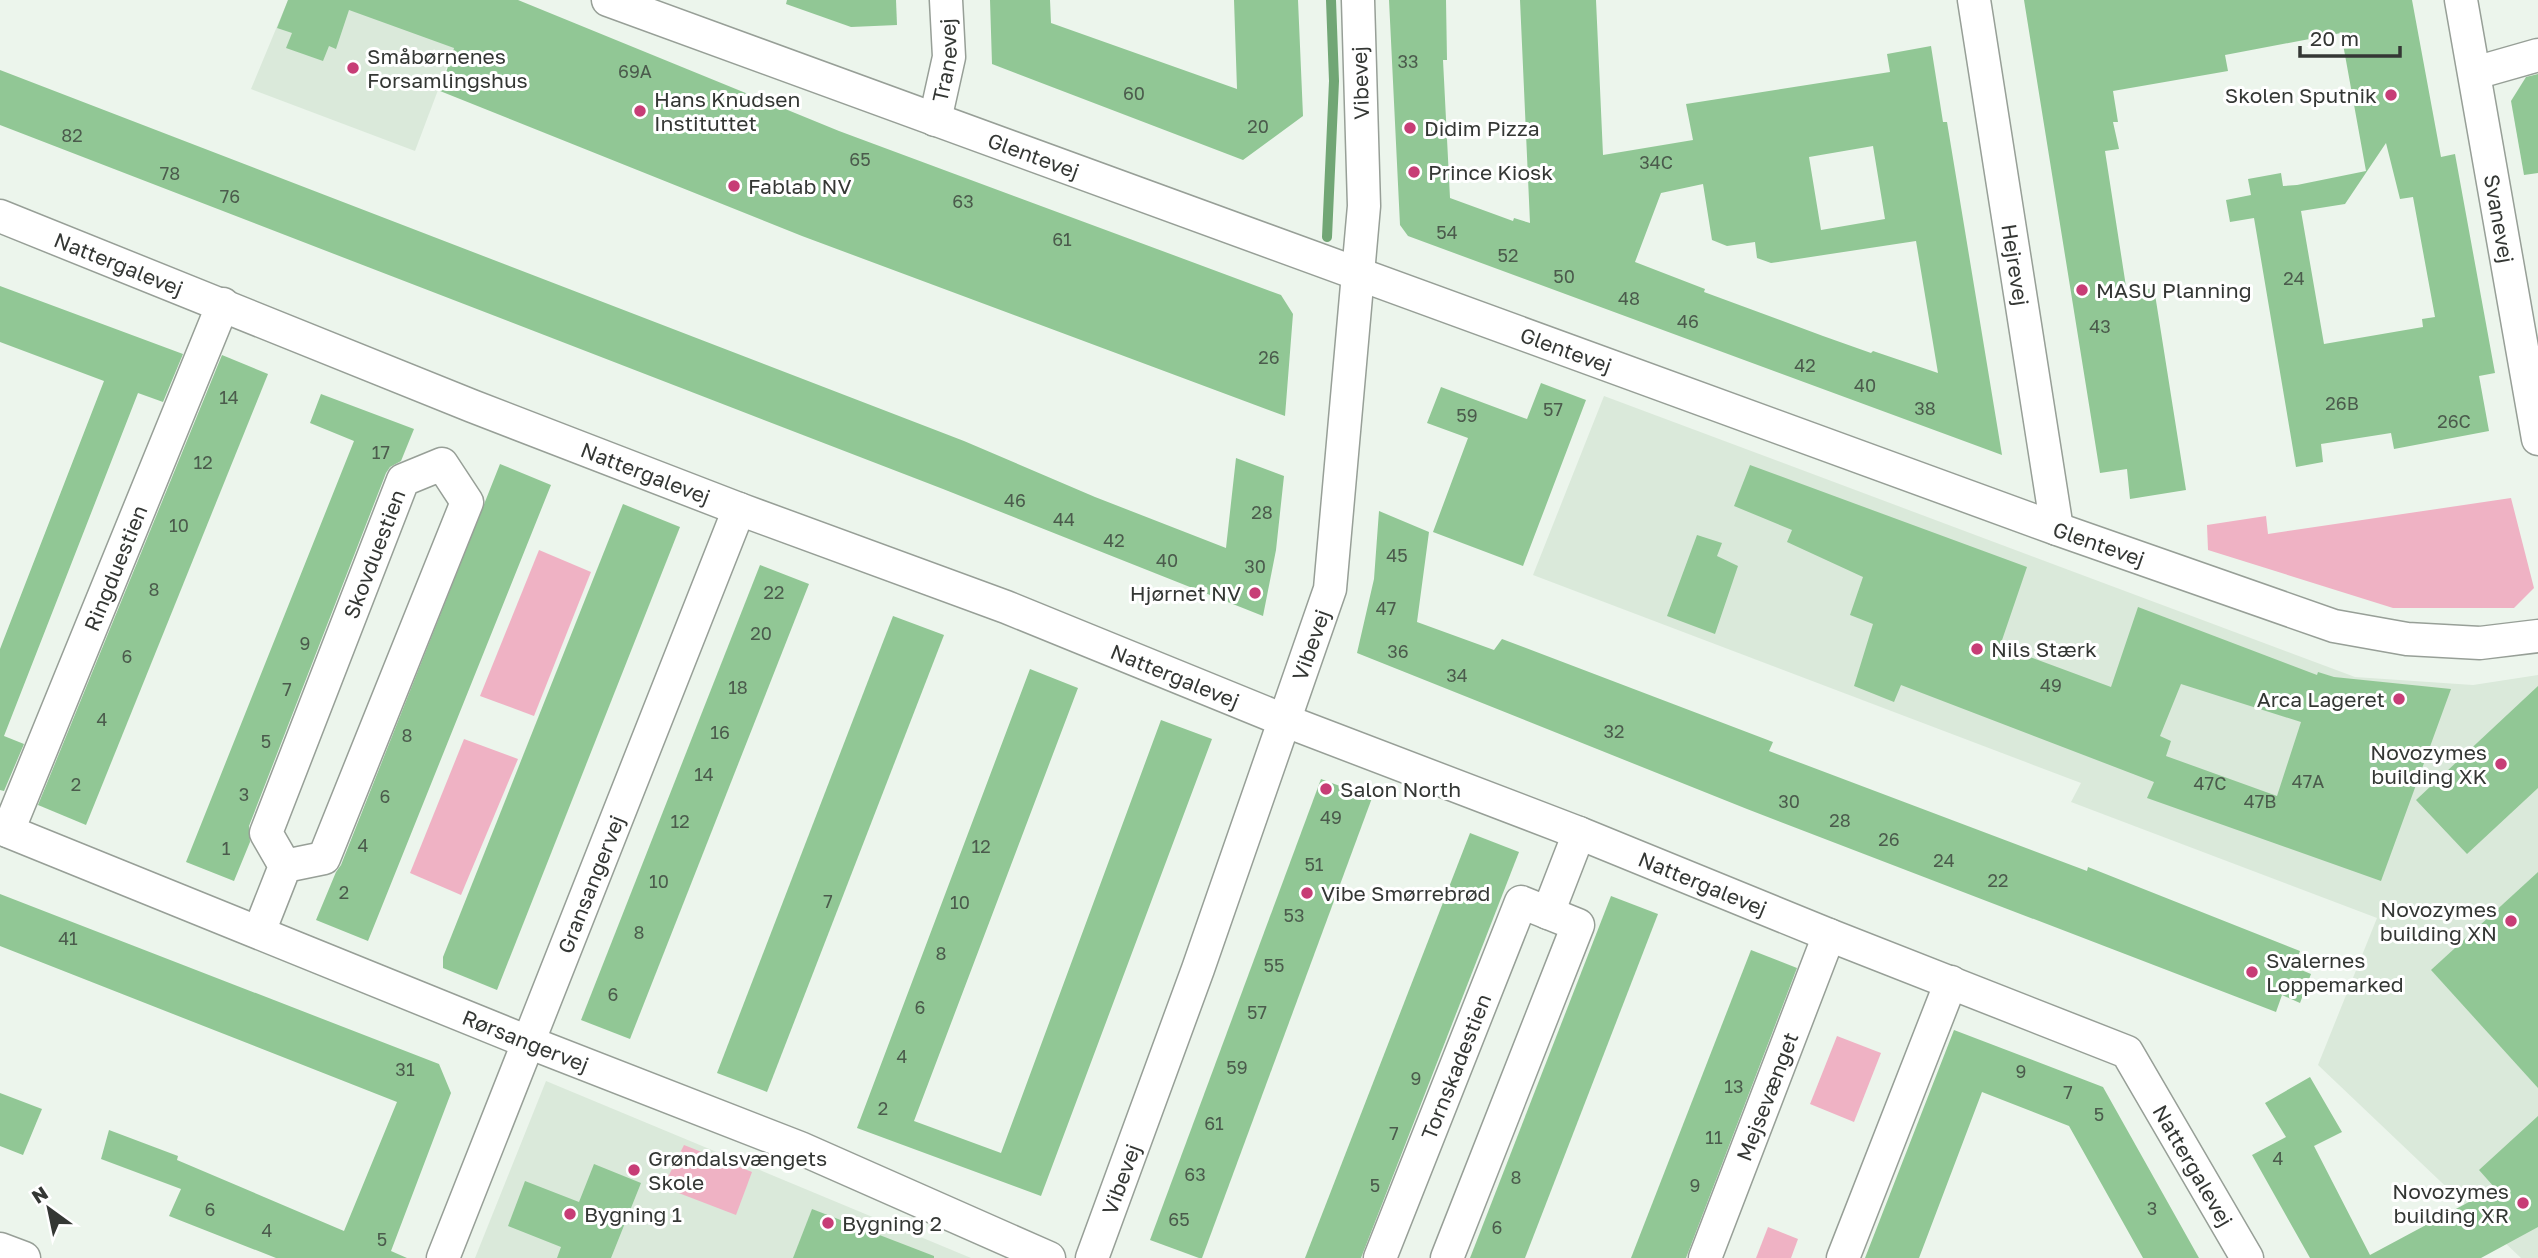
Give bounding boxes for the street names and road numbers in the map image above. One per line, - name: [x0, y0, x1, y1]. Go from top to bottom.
- street label: Tranevej: [926, 17, 962, 105]
- street label: Vibevej: [1346, 46, 1374, 120]
- street label: Glentevej: [984, 127, 1083, 184]
- street label: Svanevej: [2479, 172, 2520, 265]
- street label: Hejrevej: [1996, 222, 2035, 308]
- street label: Nattergalevej: [51, 226, 187, 301]
- street label: Glentevej: [1517, 321, 1615, 378]
- street label: Nattergalevej: [577, 436, 714, 510]
- street label: Skovduestien: [337, 486, 411, 622]
- street label: Ringduestien: [78, 501, 153, 635]
- street label: Glentevej: [2050, 516, 2148, 572]
- street label: Vibevej: [1286, 606, 1335, 684]
- street label: Nattergalevej: [1107, 638, 1243, 714]
- street label: Gransangervej: [552, 811, 630, 957]
- street label: Nattergalevej: [1635, 846, 1771, 921]
- street label: Tornskadestien: [1415, 990, 1496, 1143]
- street label: Rørsangervej: [459, 1004, 593, 1077]
- street label: Mejsevænget: [1730, 1028, 1804, 1165]
- street label: Nattergalevej: [2148, 1100, 2239, 1231]
- street label: Vibevej: [1096, 1140, 1146, 1218]

